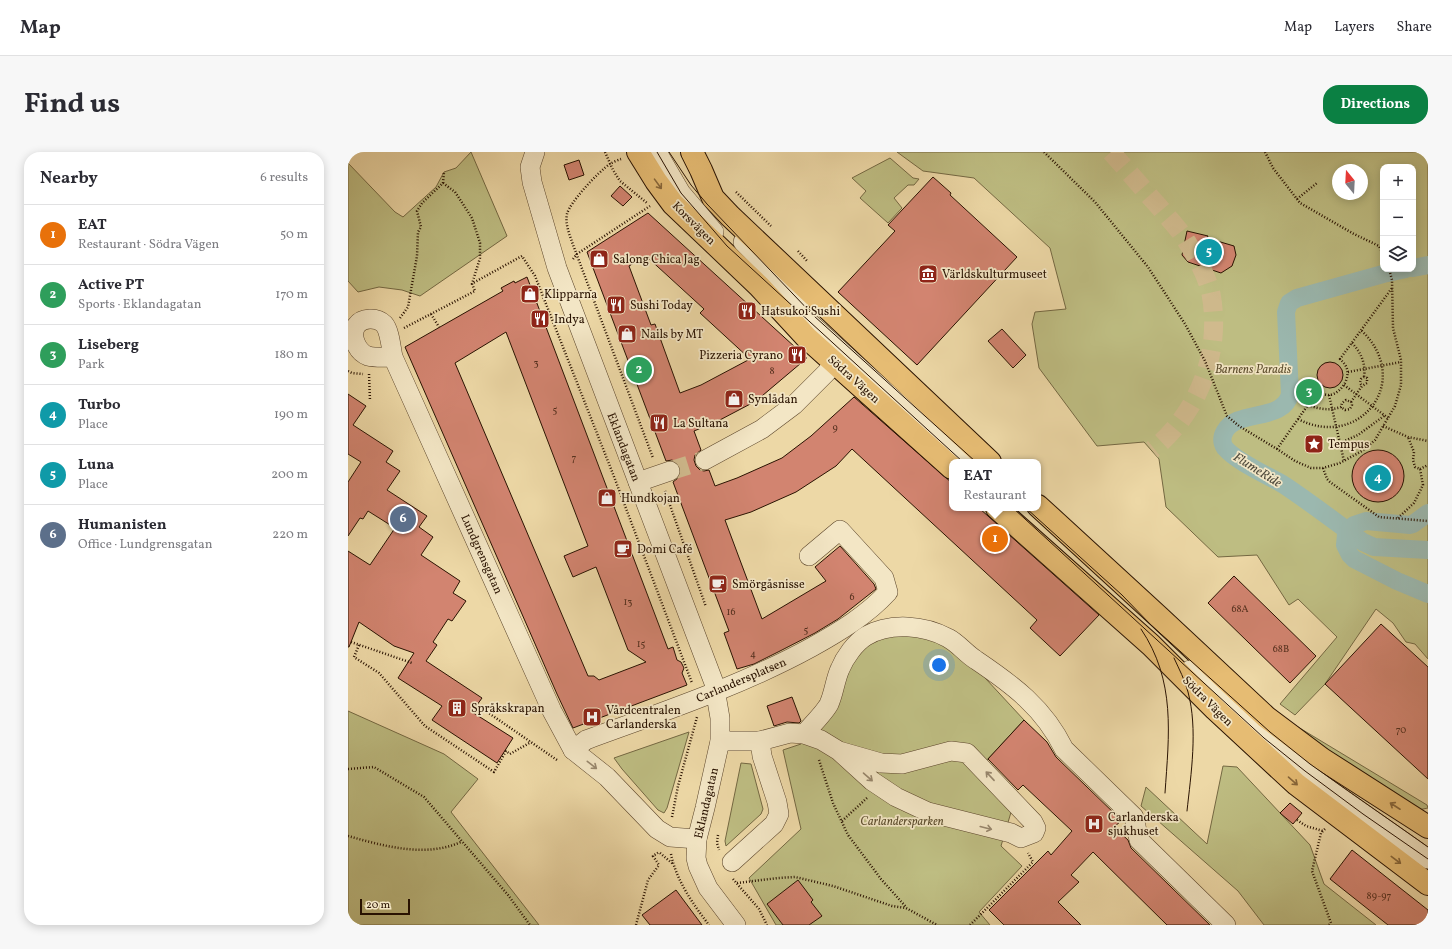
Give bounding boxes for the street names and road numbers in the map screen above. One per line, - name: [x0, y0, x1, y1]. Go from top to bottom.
- street label: Korsvägen: [668, 199, 718, 249]
- street label: Södra Vägen: [824, 352, 883, 407]
- street label: Eklandagatan: [603, 411, 644, 484]
- street label: Lundgrensgatan: [456, 512, 506, 597]
- street label: Carlandersplatsen: [694, 655, 789, 707]
- street label: Södra Vägen: [1179, 673, 1236, 730]
- street label: Eklandagatan: [691, 766, 723, 840]

